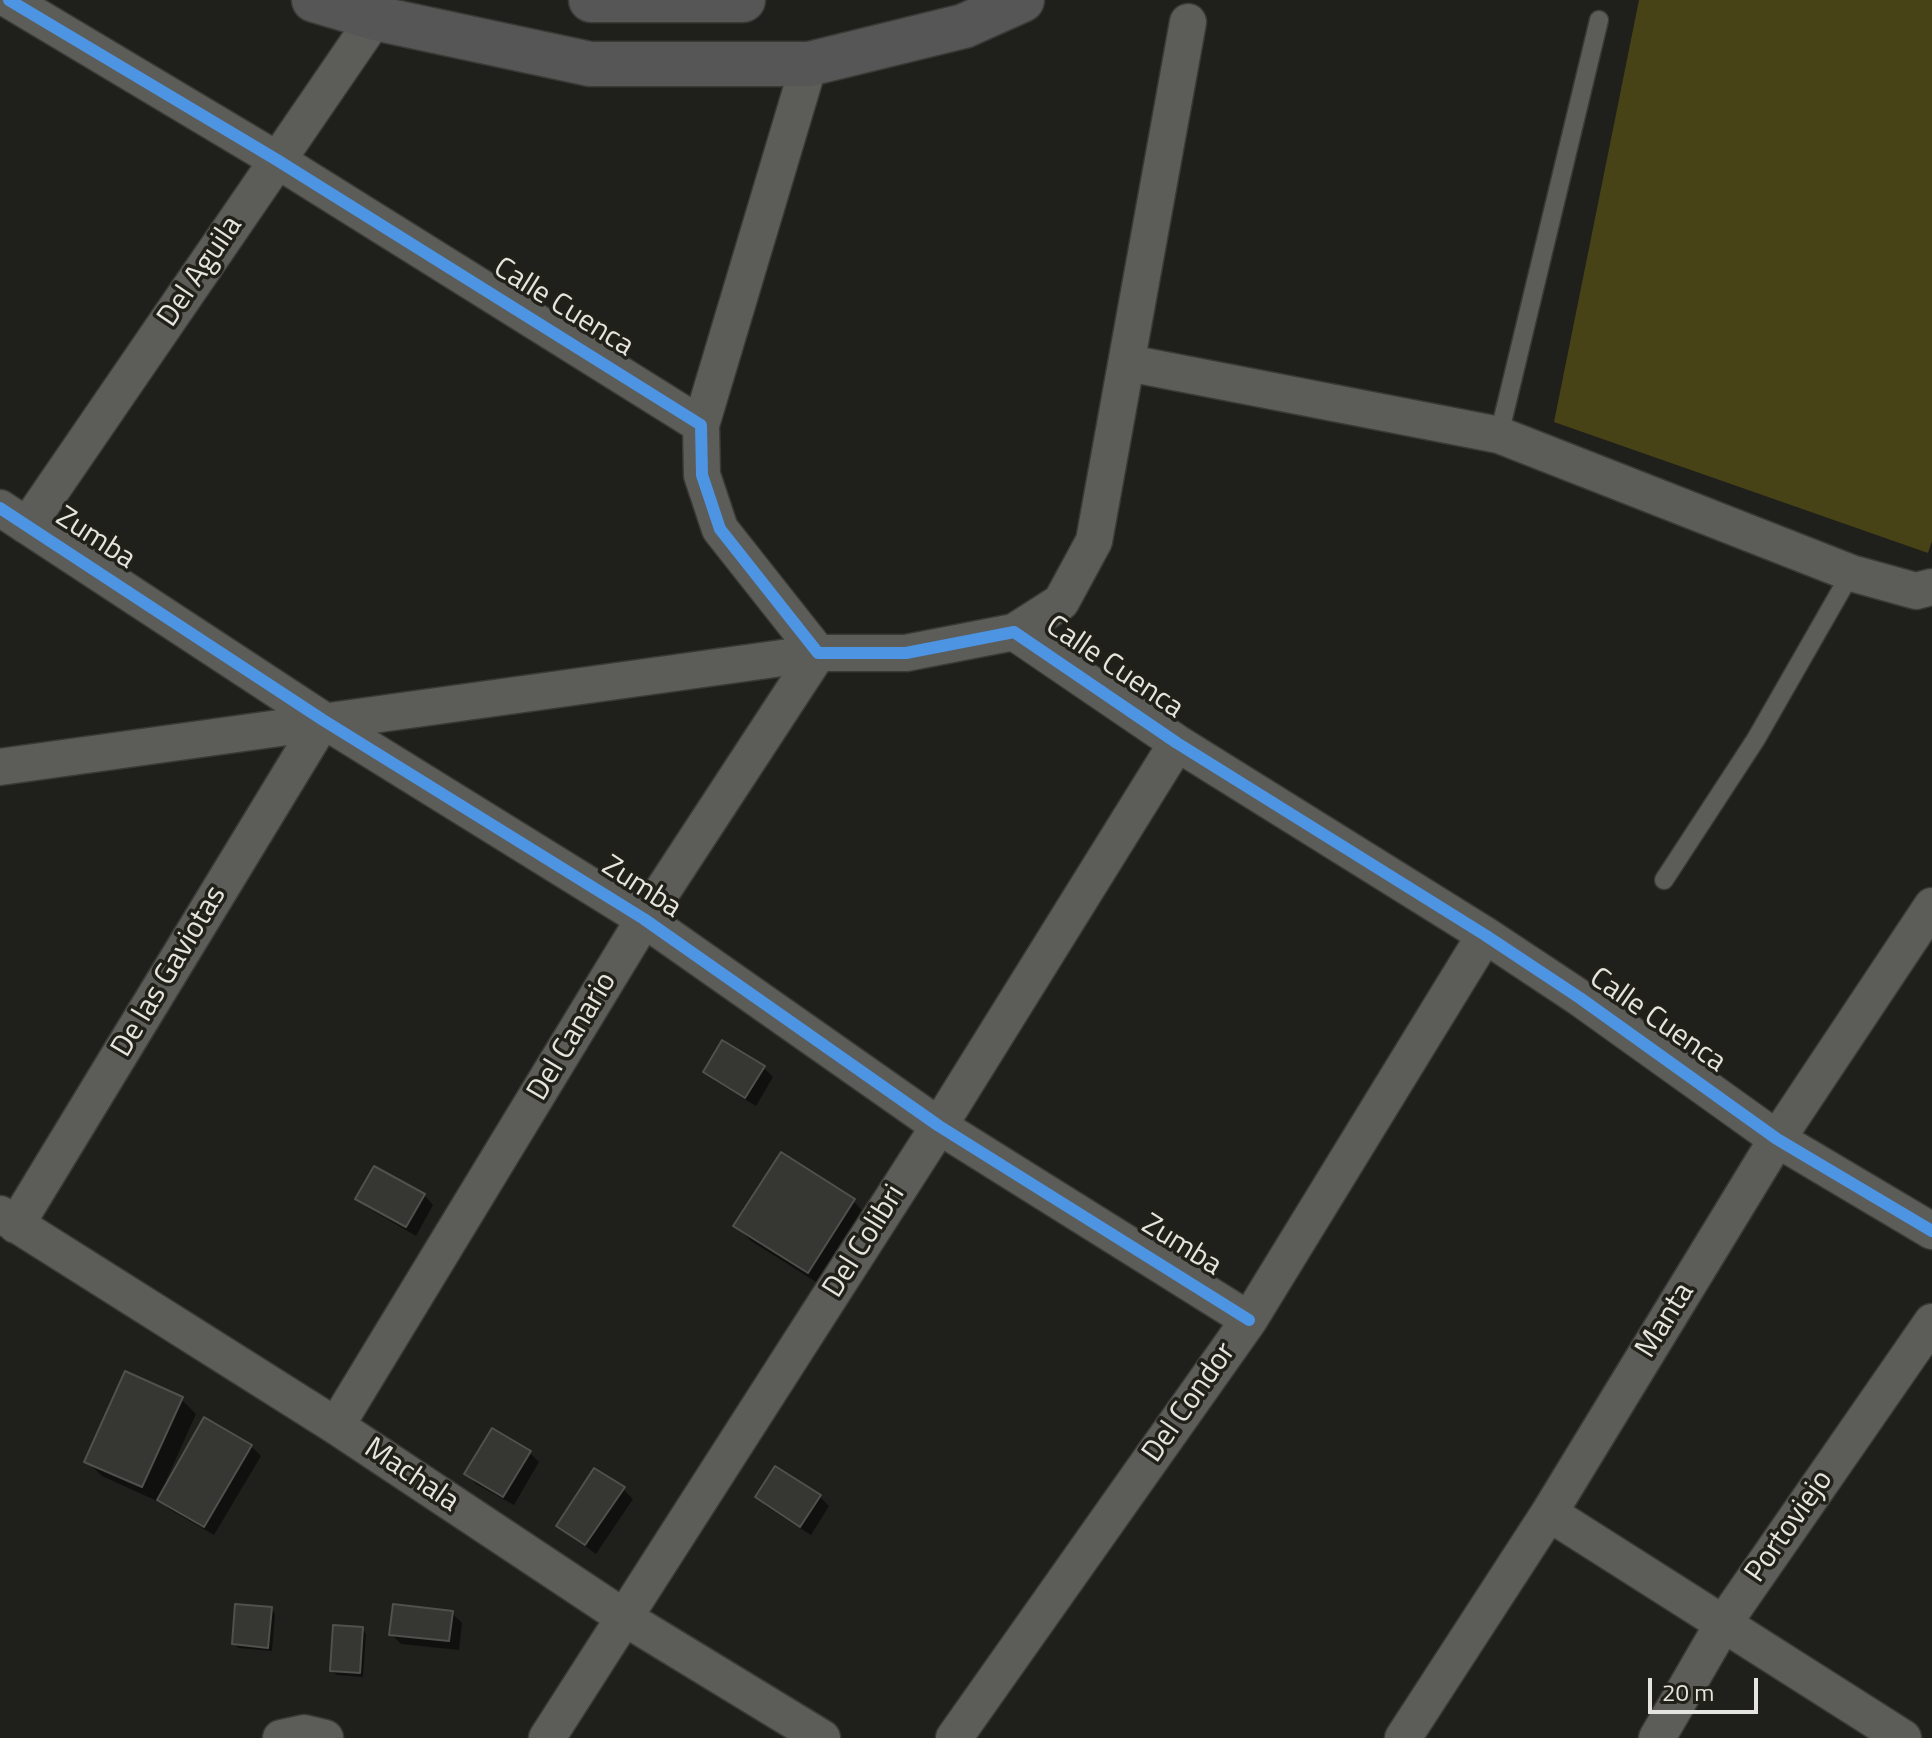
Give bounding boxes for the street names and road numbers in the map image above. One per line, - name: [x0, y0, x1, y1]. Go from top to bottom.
- street label: Del Aguila: [151, 210, 251, 334]
- street label: Calle Cuenca: [486, 251, 640, 365]
- street label: Zumba: [48, 500, 142, 578]
- street label: Calle Cuenca: [1038, 609, 1190, 727]
- street label: Zumba: [594, 849, 688, 927]
- street label: De las Gaviotas: [105, 880, 235, 1064]
- street label: Calle Cuenca: [1582, 961, 1732, 1081]
- street label: Del Canario: [521, 966, 625, 1108]
- street label: Del Colibri: [816, 1179, 914, 1305]
- street label: Zumba: [1134, 1208, 1228, 1284]
- street label: Manta: [1629, 1277, 1703, 1365]
- street label: Del Condor: [1136, 1336, 1244, 1470]
- street label: Machala: [357, 1431, 465, 1521]
- street label: Portoviejo: [1738, 1464, 1842, 1590]

